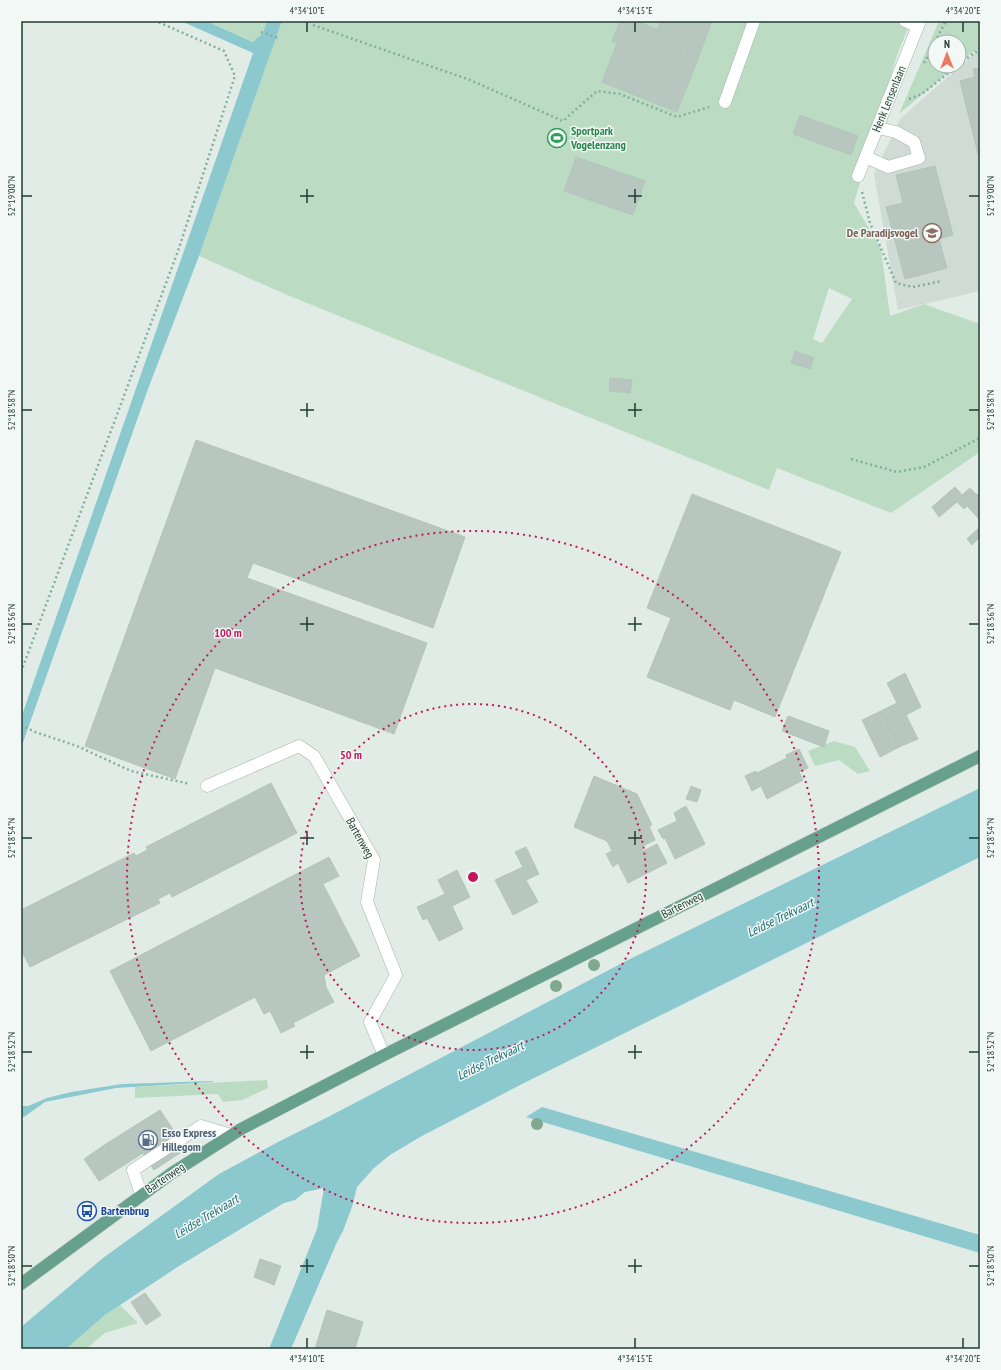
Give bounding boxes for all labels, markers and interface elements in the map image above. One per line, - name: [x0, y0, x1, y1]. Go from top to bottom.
- text: 4°34'10"E: [290, 4, 324, 17]
- text: 4°34'15"E: [618, 4, 652, 17]
- text: 4°34'20"E: [946, 4, 980, 17]
- north arrow: [927, 34, 967, 74]
- text: N: [944, 37, 950, 51]
- street label: Henk Lensenlaan: [868, 63, 909, 134]
- place label: Sportpark Vogelenzang: [570, 123, 626, 152]
- sports icon: Sportpark Vogelenzang: [546, 127, 568, 149]
- text: 52°19'00"N: [5, 176, 18, 216]
- text: 52°19'00"N: [984, 176, 997, 216]
- school or university icon: De Paradijsvogel: [921, 222, 943, 244]
- place label: De Paradijsvogel: [847, 225, 918, 240]
- text: 52°18'58"N: [5, 390, 18, 430]
- text: 52°18'58"N: [984, 390, 997, 430]
- text: 52°18'56"N: [5, 604, 18, 644]
- text: 52°18'56"N: [984, 604, 997, 644]
- text: 100 m: [214, 625, 242, 640]
- text: 50 m: [340, 747, 362, 762]
- street label: Bartenweg: [343, 815, 378, 861]
- text: 52°18'54"N: [5, 818, 18, 858]
- text: 52°18'54"N: [984, 818, 997, 858]
- centre of rings: [466, 870, 480, 884]
- street label: Bartenweg: [659, 888, 705, 921]
- water label: Leidse Trekvaart: [744, 893, 818, 941]
- text: 52°18'52"N: [5, 1032, 18, 1072]
- text: 52°18'52"N: [984, 1032, 997, 1072]
- water label: Leidse Trekvaart: [454, 1036, 528, 1084]
- place label: Esso Express Hillegom: [162, 1125, 216, 1154]
- fuel station icon: Esso Express Hillegom: [137, 1129, 159, 1151]
- street label: Bartenweg: [142, 1159, 187, 1196]
- water label: Leidse Trekvaart: [171, 1190, 243, 1242]
- bus stop icon: Bartenbrug: [76, 1200, 98, 1222]
- place label: Bartenbrug: [101, 1203, 149, 1218]
- text: 52°18'50"N: [5, 1246, 18, 1286]
- text: 52°18'50"N: [984, 1246, 997, 1286]
- text: 4°34'10"E: [290, 1352, 324, 1365]
- text: 4°34'15"E: [618, 1352, 652, 1365]
- text: 4°34'20"E: [946, 1352, 980, 1365]

